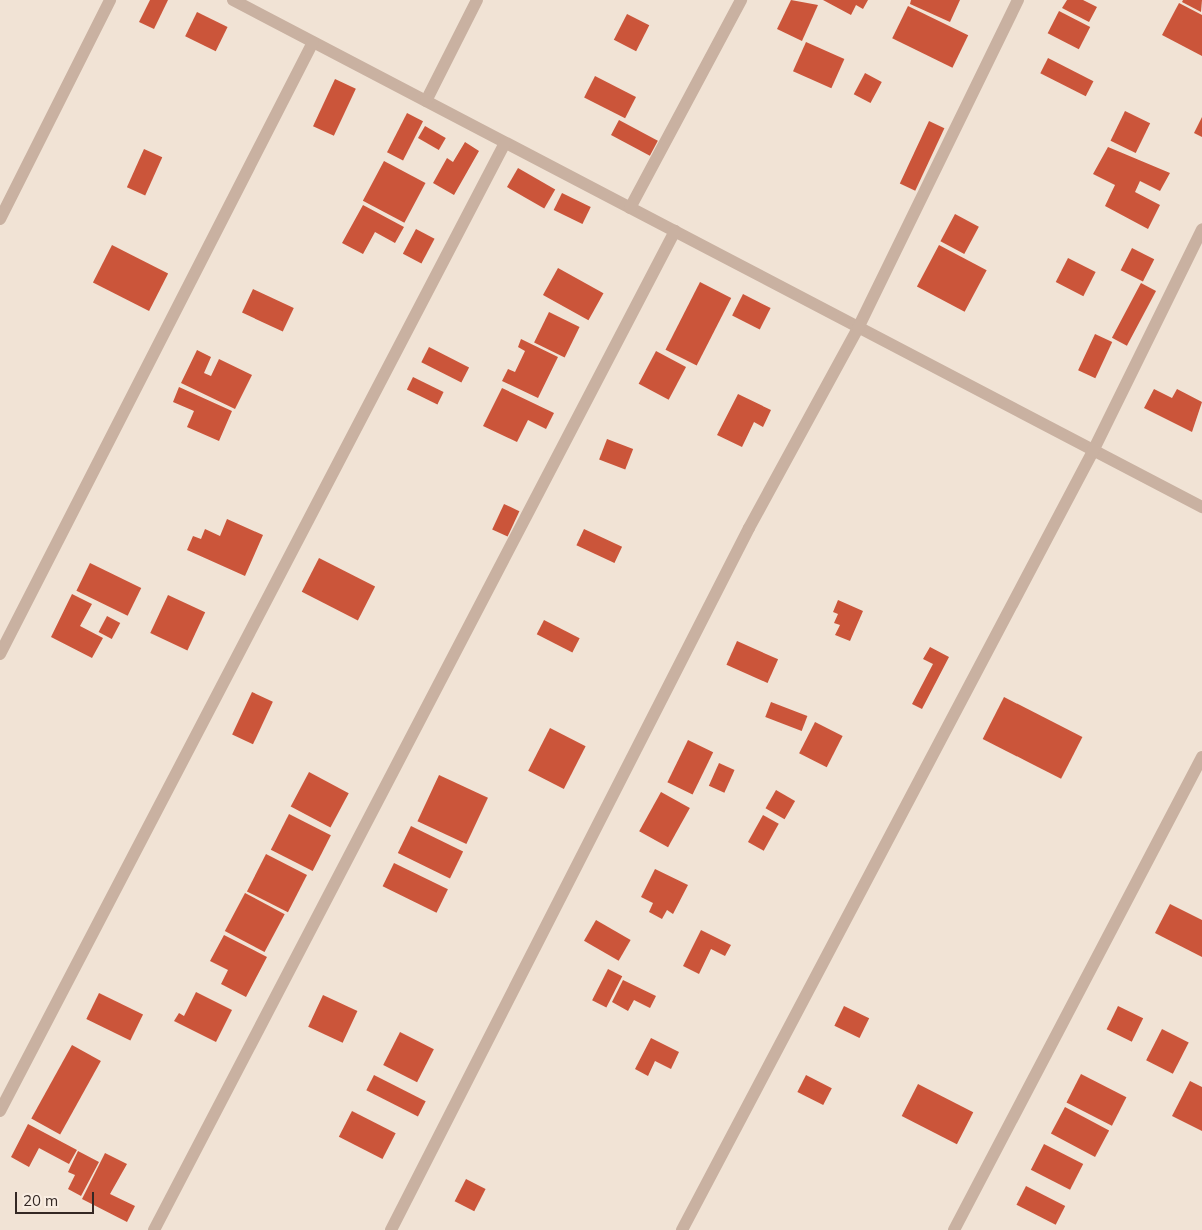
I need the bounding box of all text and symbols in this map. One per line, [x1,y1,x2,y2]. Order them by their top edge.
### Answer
scale bar [18,1182,96,1214]
text: 20 m [23,1191,58,1210]

